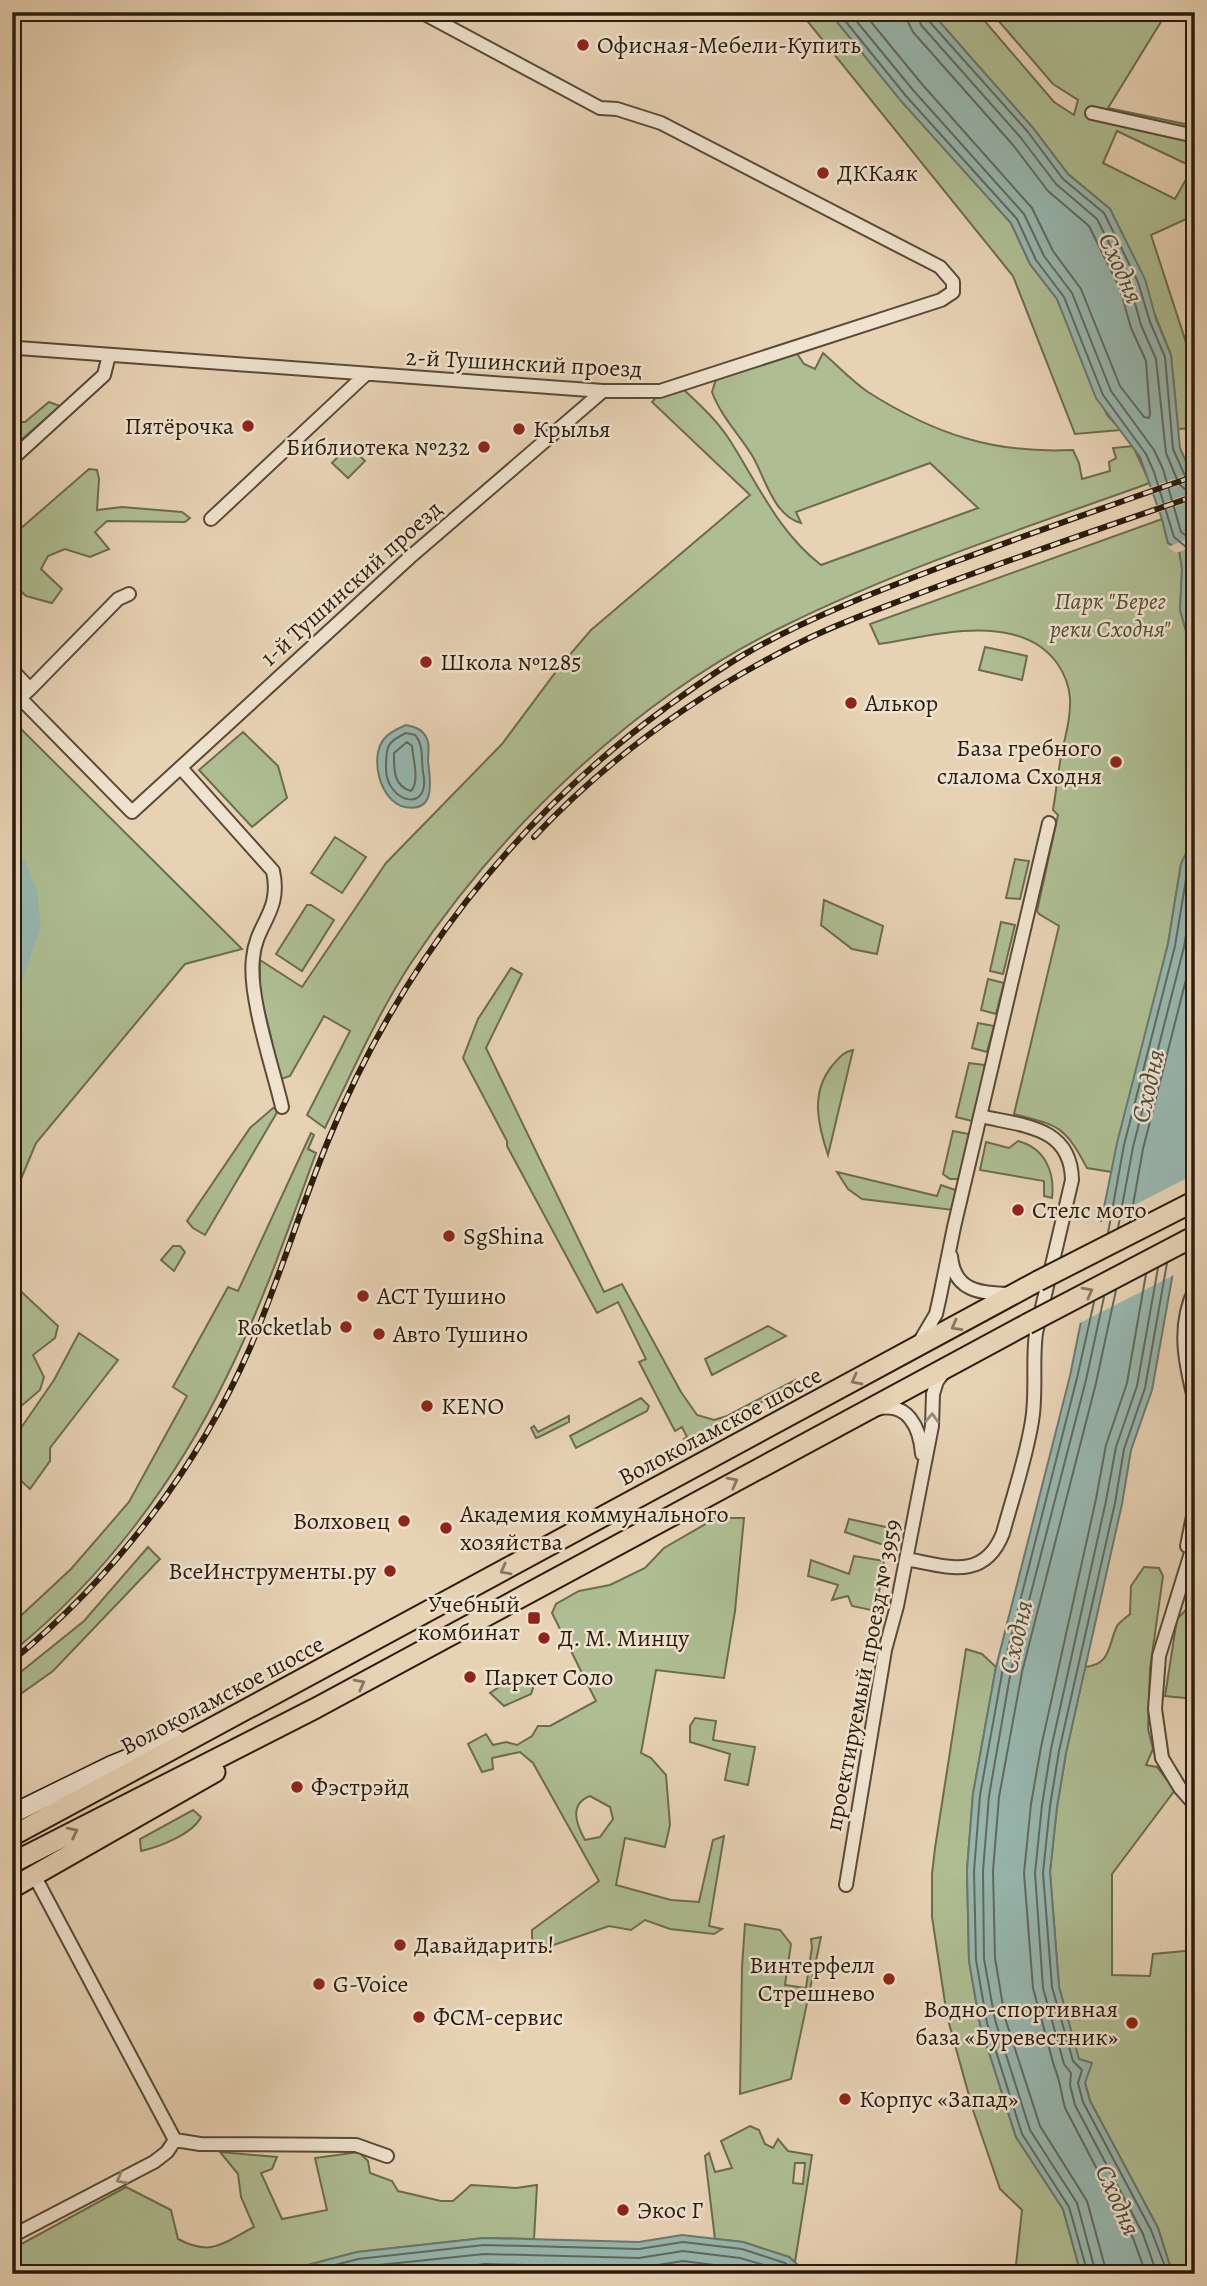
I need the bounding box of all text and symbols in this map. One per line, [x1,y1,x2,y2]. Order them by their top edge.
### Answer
place label: Офисная-Мебели-Купить [597,29,861,61]
marker: Офисная-Мебели-Купить [575,37,591,53]
place label: ДККаяк [837,157,918,189]
marker: ДККаяк [815,165,831,181]
water label: Сходня [1090,227,1152,309]
street label: 2-й Тушинский проезд [405,341,643,385]
place label: Пятёрочка [124,410,234,442]
place label: Крылья [533,413,610,445]
marker: Пятёрочка [240,418,256,434]
marker: Крылья [511,421,527,437]
place label: Библиотека №232 [286,431,470,463]
marker: Библиотека №232 [476,439,492,455]
street label: 1-й Тушинский проезд [253,493,449,673]
park label: Парк "Берег реки Сходня" [1049,585,1171,645]
place label: Школа №1285 [440,646,582,678]
marker: Школа №1285 [418,654,434,670]
place label: Алькор [864,687,938,719]
marker: Алькор [843,695,859,711]
place label: База гребного слалома Сходня [937,732,1102,792]
marker: База гребного слалома Сходня [1108,754,1124,770]
water label: Сходня [1123,1046,1173,1126]
place label: Стелс мото [1032,1194,1147,1226]
marker: Стелс мото [1010,1202,1026,1218]
place label: SgShina [463,1220,545,1252]
marker: SgShina [441,1228,457,1244]
place label: АСТ Тушино [376,1280,506,1312]
one-way arrow [1080,1287,1093,1301]
marker: АСТ Тушино [355,1288,371,1304]
place label: Rocketlab [237,1311,332,1343]
one-way arrow [951,1317,964,1331]
place label: Авто Тушино [392,1318,528,1350]
marker: Rocketlab [338,1319,354,1335]
marker: Авто Тушино [371,1326,387,1342]
street label: Волоколамское шоссе [612,1359,828,1493]
one-way arrow [851,1372,863,1385]
place label: KENO [441,1390,504,1422]
marker: KENO [419,1398,435,1414]
one-way arrow [924,1412,939,1423]
one-way arrow [726,1477,738,1491]
place label: Академия коммунального хозяйства [459,1498,729,1558]
place label: Волховец [293,1505,390,1537]
marker: Волховец [396,1513,412,1529]
street label: проектируемый проезд № 3959 [817,1516,909,1834]
marker: Академия коммунального хозяйства [438,1520,454,1536]
place label: ВсеИнструменты.ру [168,1555,376,1587]
one-way arrow [500,1562,513,1575]
marker: ВсеИнструменты.ру [382,1563,398,1579]
place label: Учебный комбинат [417,1588,520,1648]
water label: Сходня [991,1597,1041,1677]
marker: Учебный комбинат [526,1610,542,1626]
place label: Д. М. Минцу [558,1622,689,1654]
street label: Волоколамское шоссе [114,1628,330,1762]
marker: Д. М. Минцу [536,1630,552,1646]
place label: Паркет Соло [484,1661,613,1693]
marker: Паркет Соло [462,1669,478,1685]
one-way arrow [353,1679,366,1692]
place label: Фэстрэйд [311,1771,409,1803]
marker: Фэстрэйд [289,1779,305,1795]
one-way arrow [66,1826,78,1840]
place label: Давайдарить! [414,1929,554,1961]
marker: Давайдарить! [392,1937,408,1953]
place label: Винтерфелл Стрешнево [749,1949,875,2009]
place label: G-Voice [333,1968,408,2000]
marker: Винтерфелл Стрешнево [881,1971,897,1987]
marker: G-Voice [311,1976,327,1992]
place label: Водно-спортивная база «Буревестник» [915,1993,1118,2053]
place label: ФСМ-сервис [433,2001,563,2033]
marker: ФСМ-сервис [411,2009,427,2025]
marker: Водно-спортивная база «Буревестник» [1124,2015,1140,2031]
place label: Корпус «Запад» [859,2083,1018,2115]
marker: Корпус «Запад» [837,2091,853,2107]
water label: Сходня [1087,2159,1149,2241]
one-way arrow [116,2171,128,2185]
place label: Экос Г [637,2194,703,2226]
marker: Экос Г [615,2202,631,2218]

